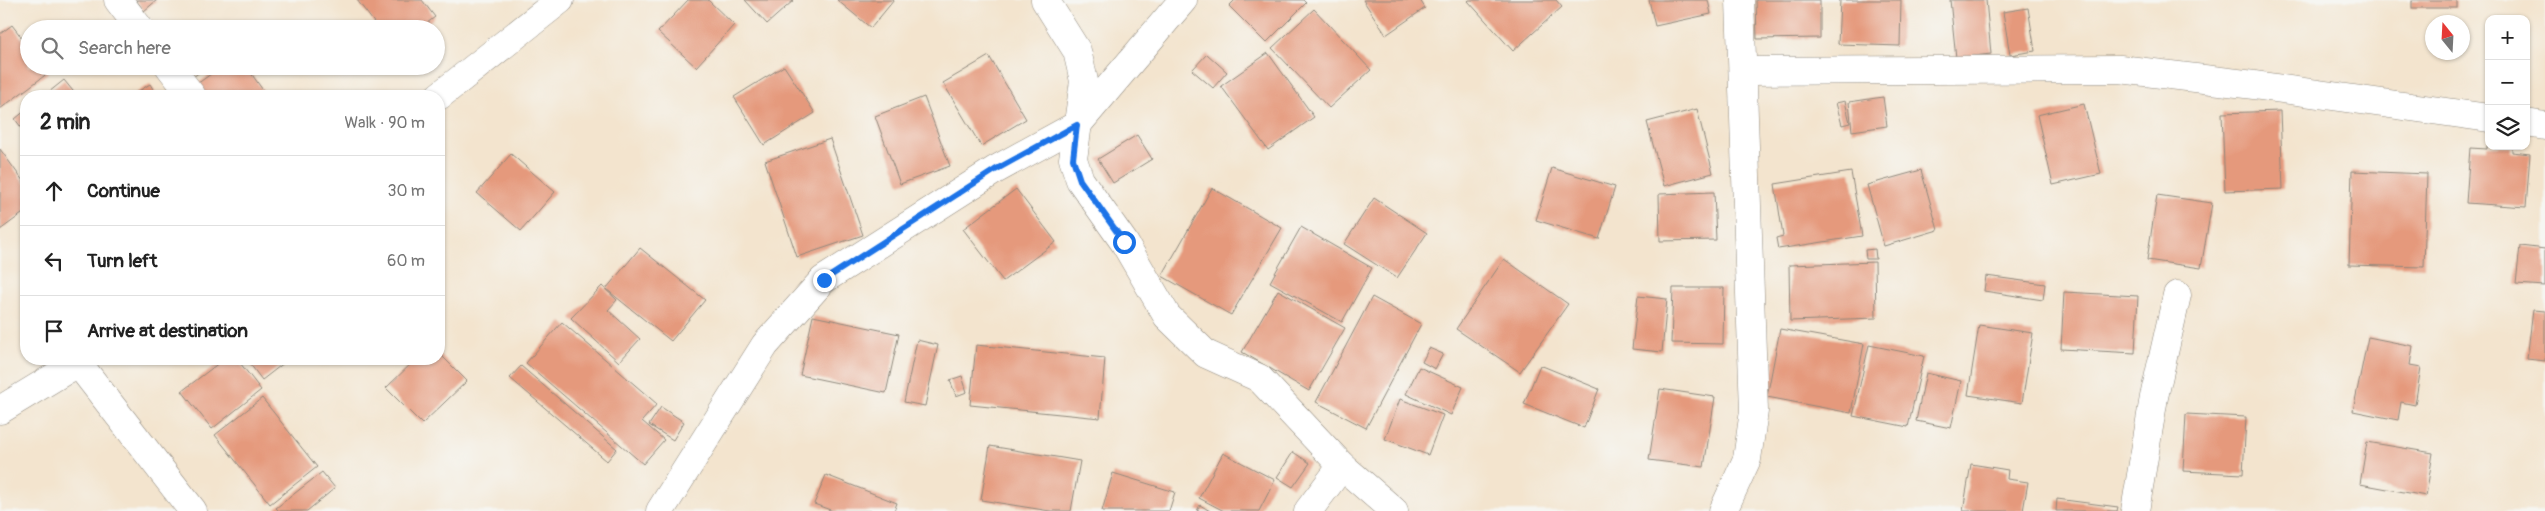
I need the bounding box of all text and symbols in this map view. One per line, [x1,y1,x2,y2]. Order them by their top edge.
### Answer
north arrow [2425,15,2470,60]
map controls [2485,15,2530,150]
button: + [2485,15,2530,60]
search box [20,20,445,75]
icon: search [38,34,66,62]
text: Search here [78,36,171,60]
button: − [2485,60,2530,105]
button: layers [2485,105,2530,150]
text: 2 min [40,109,90,136]
text: Walk · 90 m [344,113,425,133]
icon: ahead [40,177,68,205]
text: Continue [87,179,160,203]
text: 30 m [387,181,425,201]
route start [1113,231,1136,254]
icon: left [40,247,68,275]
text: Turn left [87,249,157,273]
text: 60 m [387,251,425,271]
route end [813,269,836,292]
icon: arrive [40,317,68,345]
text: Arrive at destination [87,319,248,343]

